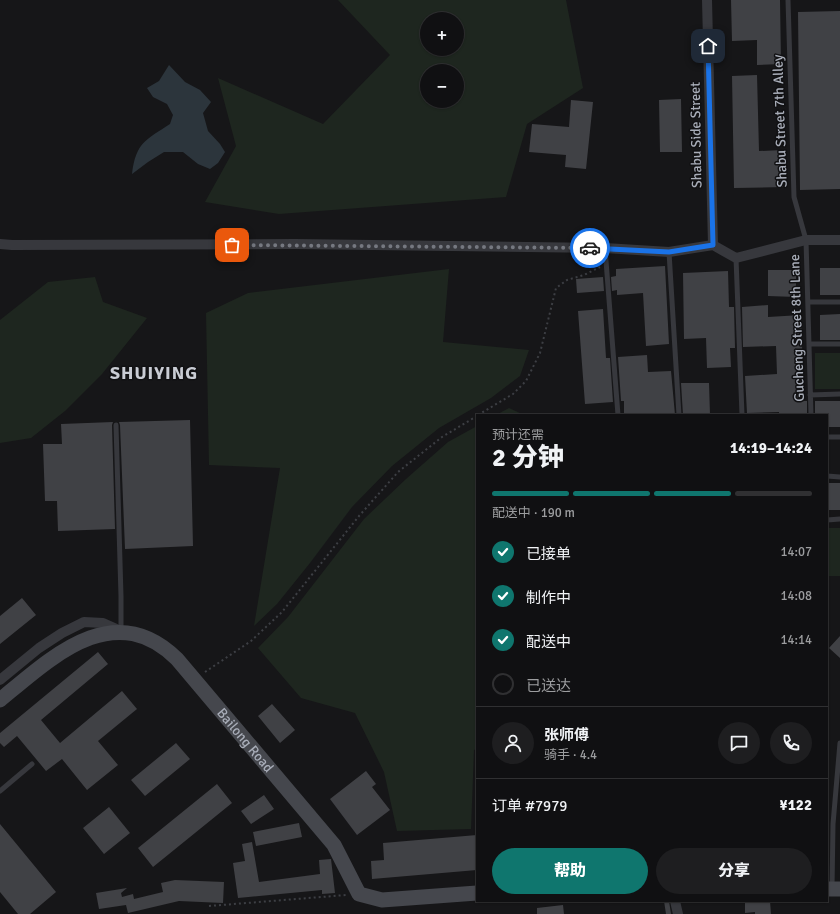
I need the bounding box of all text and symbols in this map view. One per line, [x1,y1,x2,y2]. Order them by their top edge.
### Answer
map controls [420,12,464,108]
button: + [420,12,464,56]
pin [691,29,725,63]
icon: home [697,35,719,57]
street label: Shabu Street 7th Alley [769,54,791,188]
button: − [420,64,464,108]
street label: Shabu Side Street [687,82,705,188]
pin [215,228,249,262]
courier [570,228,610,268]
icon: bag [221,234,243,256]
icon: car [579,237,601,259]
street label: Gucheng Street 8th Lane [786,254,808,402]
district label: SHUIYING [110,362,198,384]
text: 预计还需 [492,427,544,443]
text: 14:19–14:24 [730,439,812,457]
text: 2 分钟 [492,442,564,474]
text: 配送中 · 190 m [492,505,575,521]
icon: check [492,541,514,563]
text: 14:07 [780,544,812,560]
text: 已接单 [526,545,571,563]
icon: check [492,585,514,607]
text: 14:08 [780,588,812,604]
text: 制作中 [526,589,571,607]
icon: check [492,629,514,651]
text: 14:14 [780,632,812,648]
text: 配送中 [526,633,571,651]
text: 已送达 [526,677,571,695]
street label: Bailong Road [213,704,277,776]
button: person [492,722,534,764]
button: chat [718,722,760,764]
button: phone [770,722,812,764]
text: 张师傅 [544,726,589,744]
text: 骑手 · 4.4 [544,747,597,763]
text: ¥122 [780,796,812,814]
text: 订单 #7979 [492,797,567,815]
button: 帮助 [492,848,648,894]
button: 分享 [656,848,812,894]

